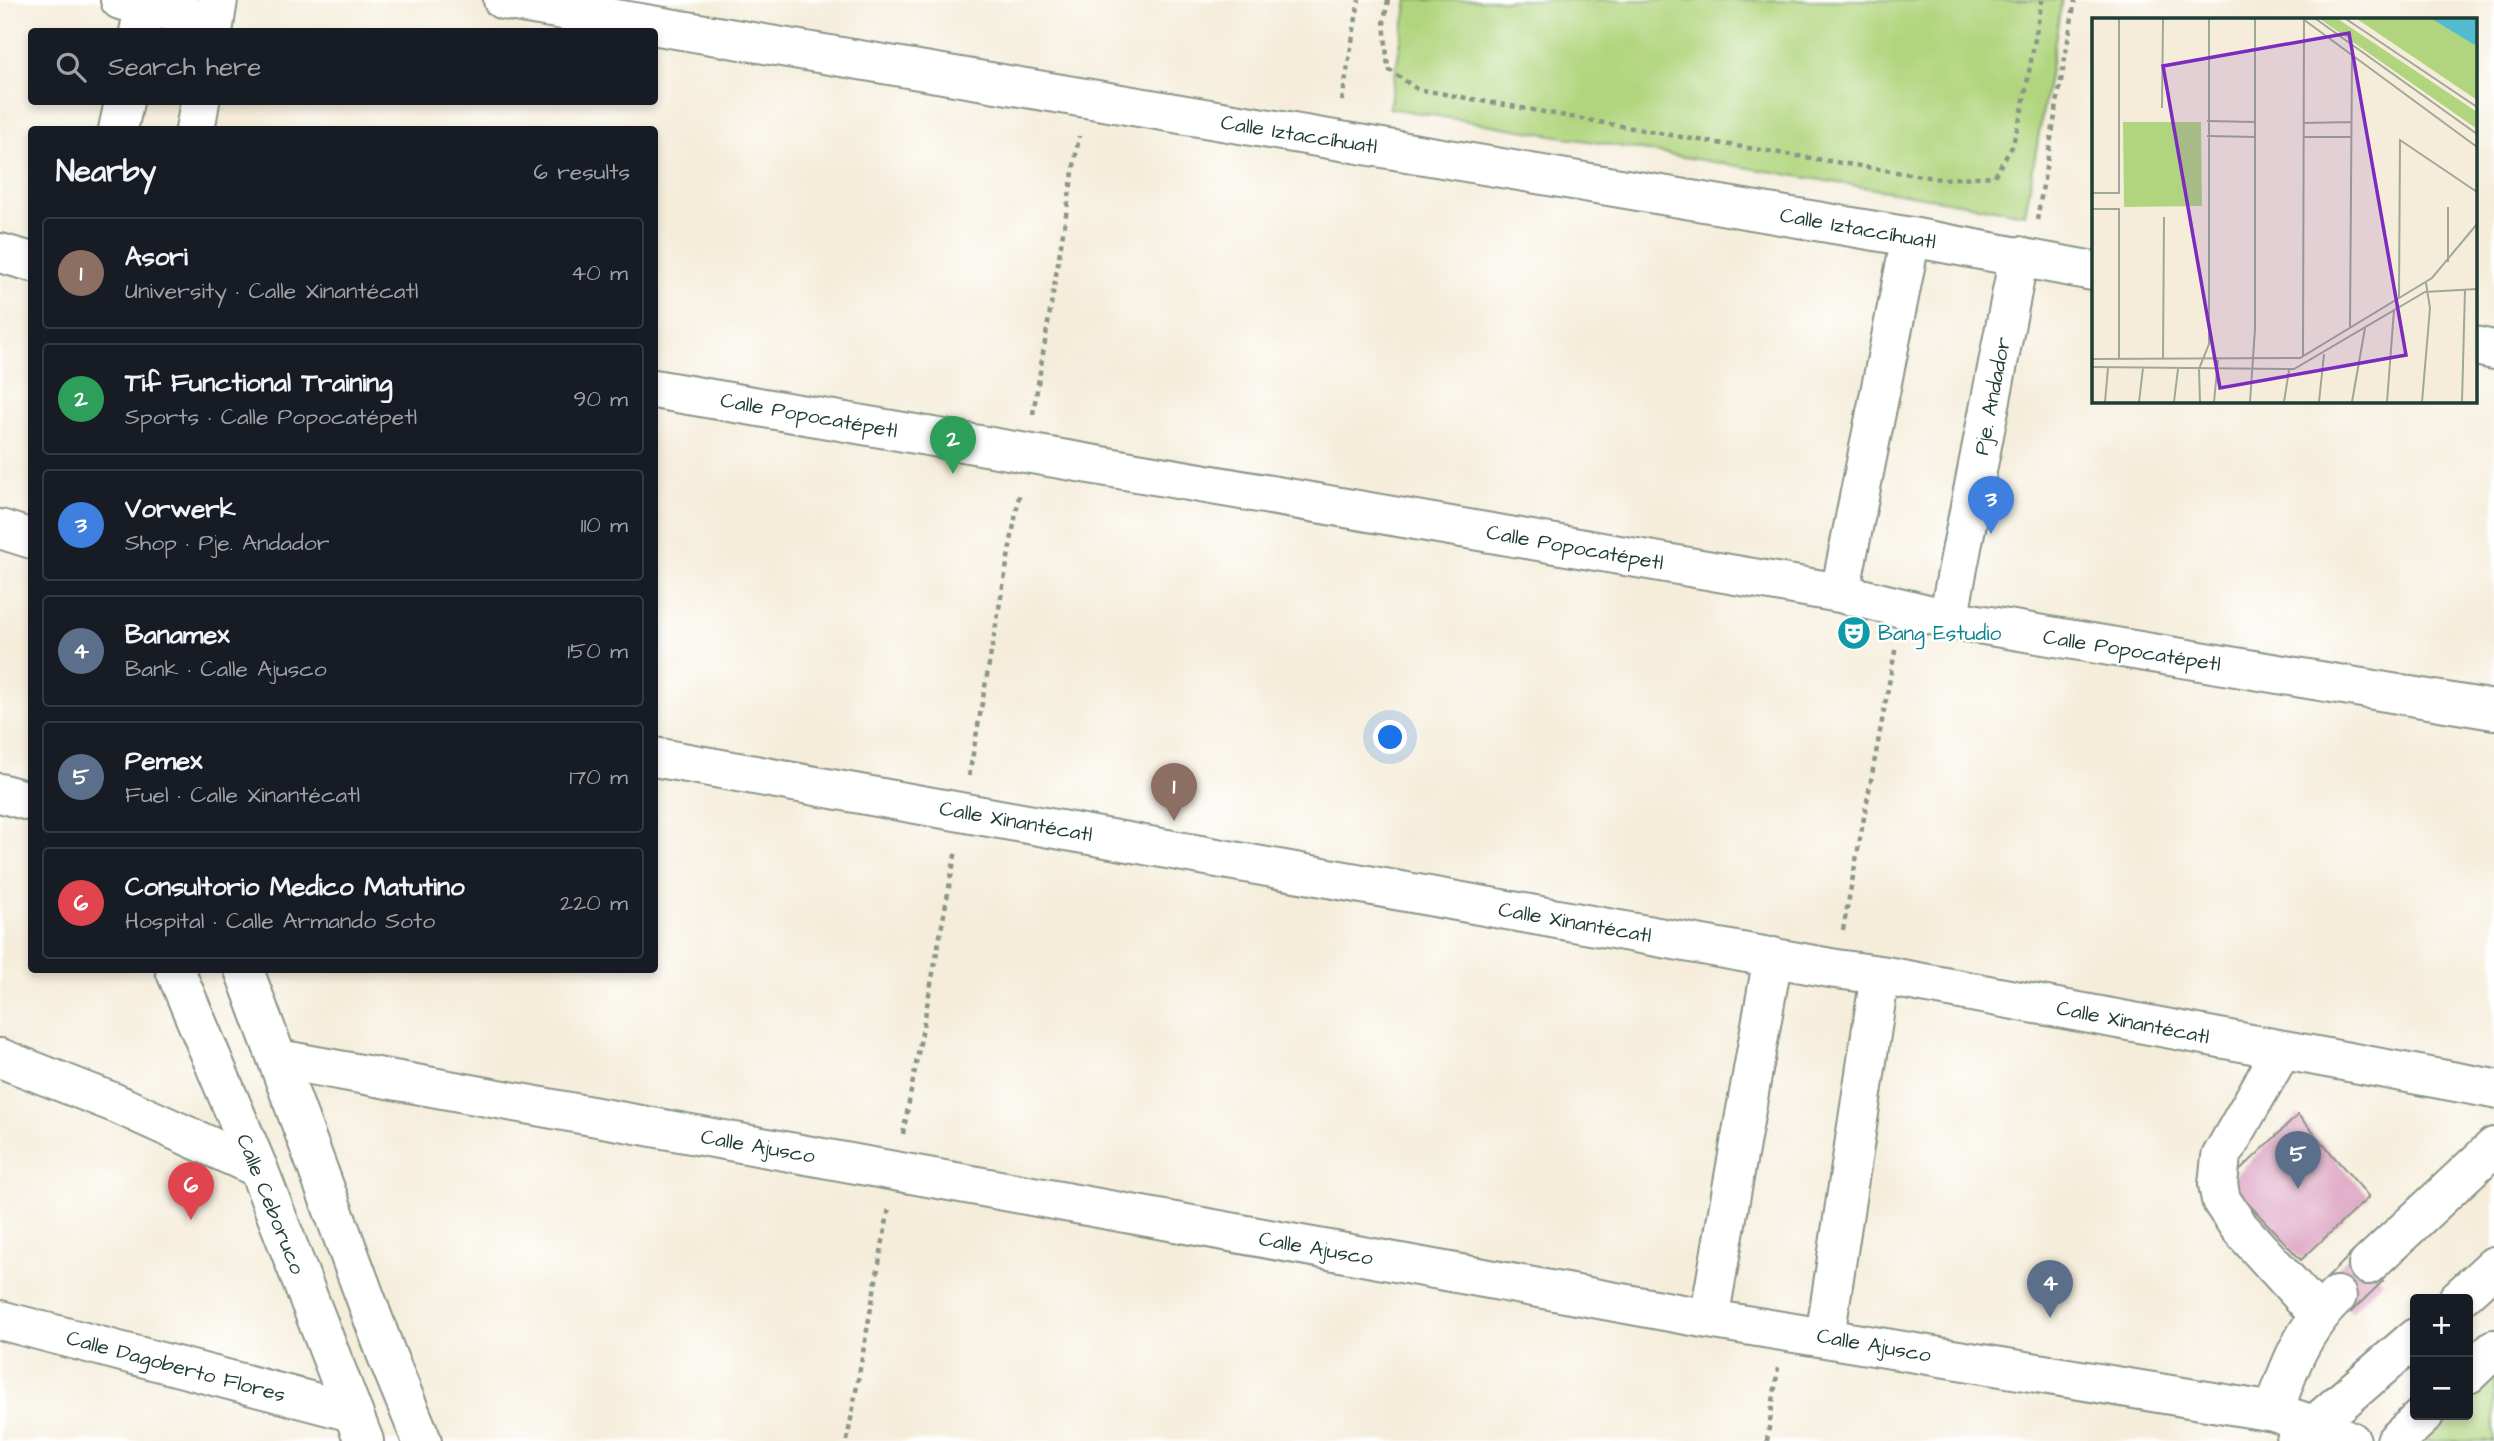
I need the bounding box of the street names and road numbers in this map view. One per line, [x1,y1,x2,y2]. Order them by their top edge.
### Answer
street label: Calle Iztaccíhuatl [1219,108,1379,161]
street label: Calle Iztaccíhuatl [1778,200,1938,256]
street label: Pje. Andador [1967,334,2018,457]
street label: Calle Popocatépetl [718,386,900,446]
street label: Calle Popocatépetl [1484,518,1666,578]
street label: Calle Popocatépetl [2041,622,2223,680]
street label: Calle Xinantécatl [937,794,1095,849]
street label: Calle Xinantécatl [1496,895,1654,950]
street label: Calle Xinantécatl [2054,993,2212,1052]
street label: Calle Ajusco [699,1122,817,1171]
street label: Calle Ceboruco [229,1130,312,1279]
street label: Calle Ajusco [1257,1224,1375,1273]
street label: Calle Ajusco [1815,1321,1933,1370]
street label: Calle Dagoberto Flores [63,1323,289,1412]

